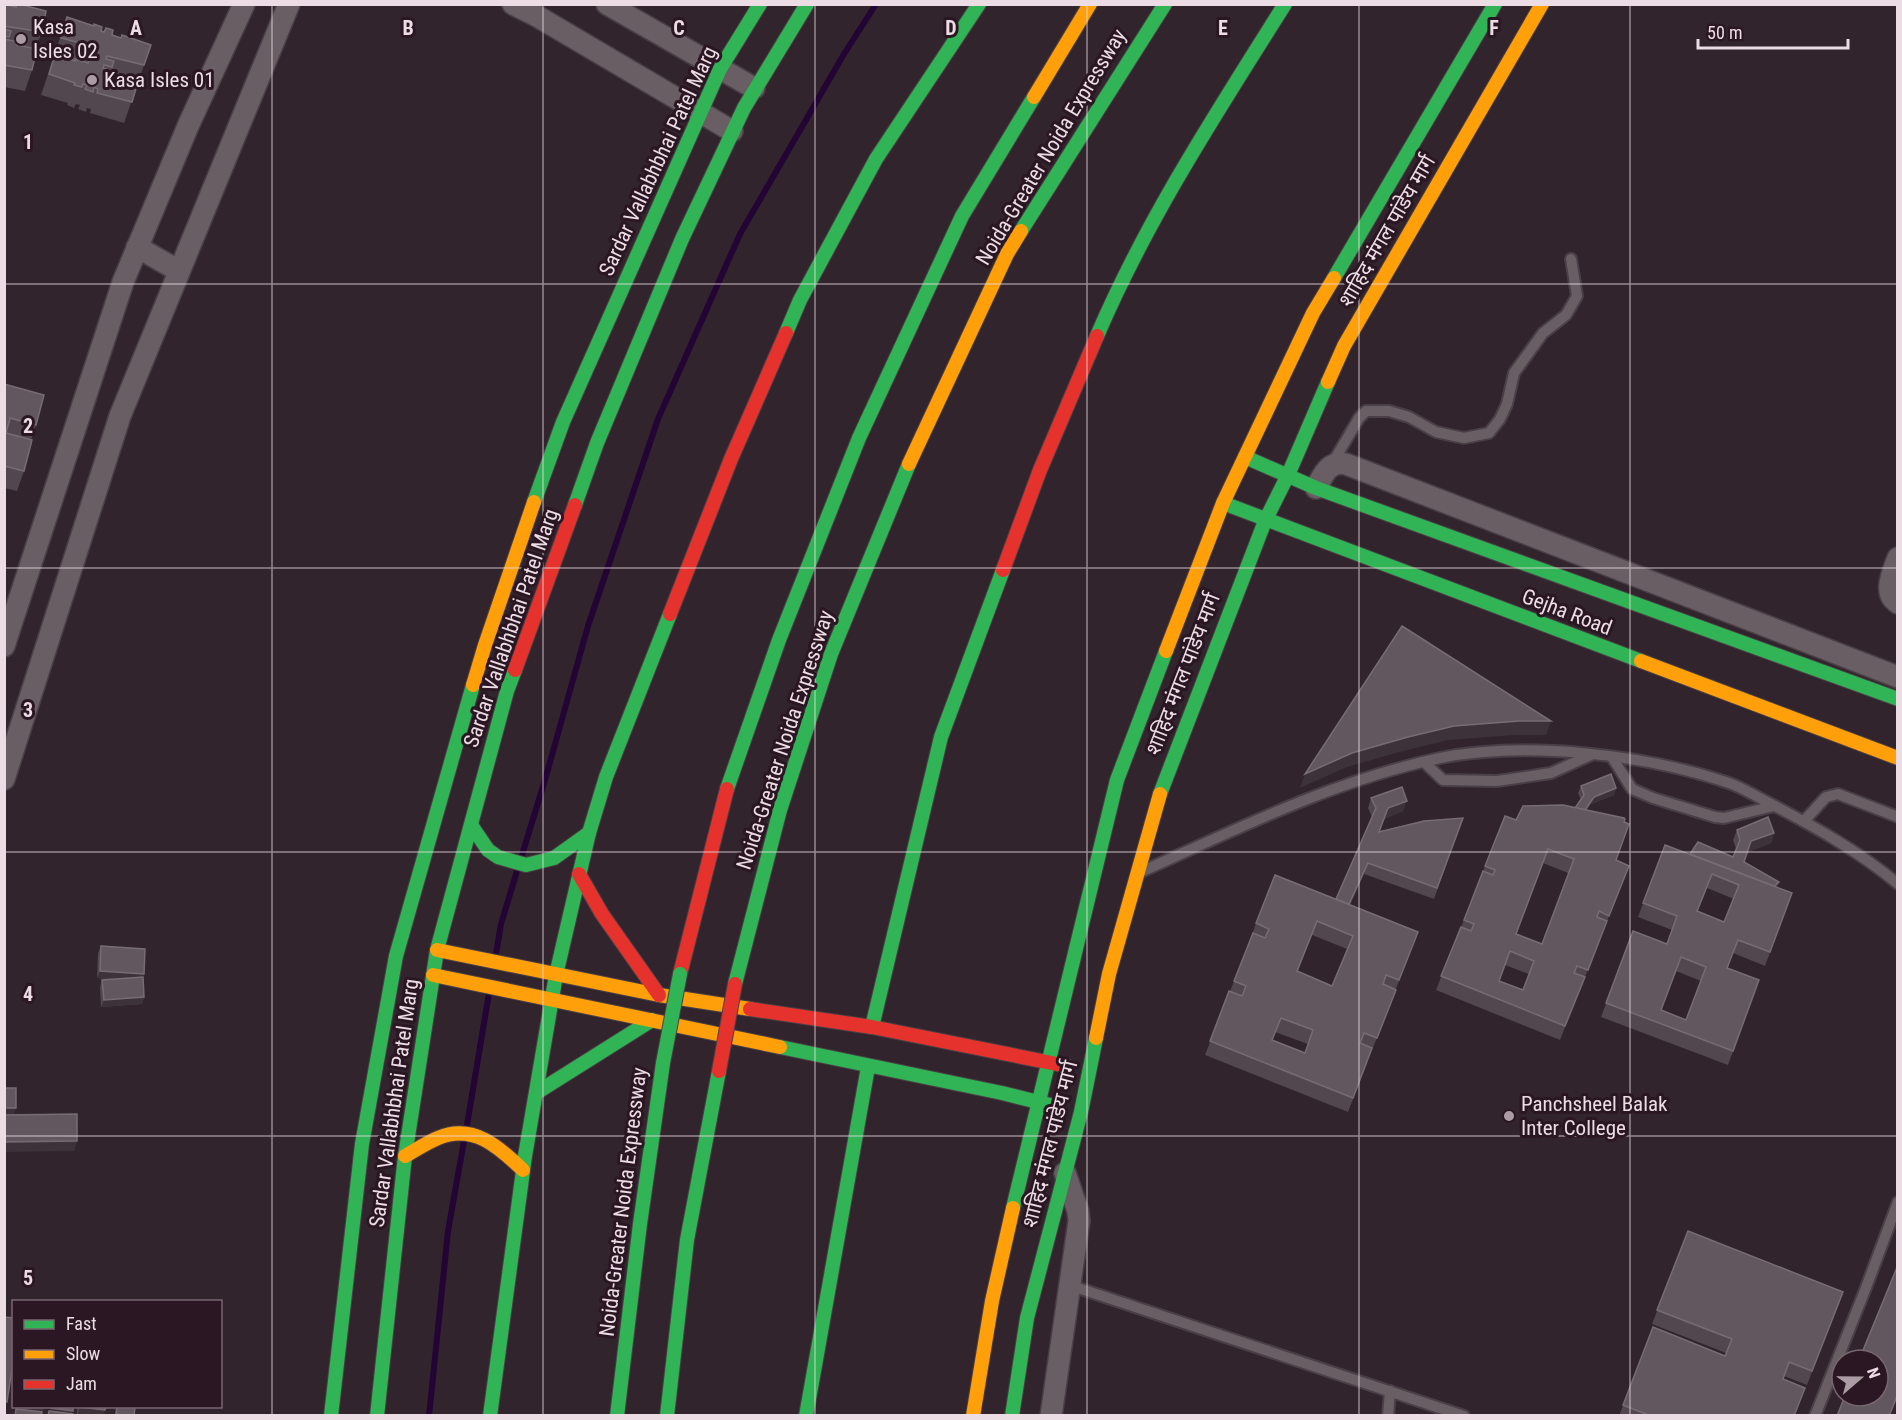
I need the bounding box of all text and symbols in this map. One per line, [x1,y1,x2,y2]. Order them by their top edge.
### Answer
scale bar [1698,12,1848,50]
place label: Kasa Isles 02 [33,15,98,63]
text: A [130,16,142,40]
text: B [402,16,414,40]
text: C [673,16,685,40]
text: D [945,16,957,40]
text: E [1218,16,1228,40]
text: F [1489,16,1499,40]
text: 50 m [1707,22,1742,43]
street label: Noida-Greater Noida Expressway [971,24,1131,269]
marker: Kasa Isles 02 [14,32,28,46]
street label: Sardar Vallabhbhai Patel Marg [594,42,722,280]
place label: Kasa Isles 01 [104,68,215,92]
marker: Kasa Isles 01 [85,73,99,87]
text: 1 [23,130,33,154]
street label: शाहिद मंगल पांडेय मार्ग [1334,150,1441,311]
text: 2 [23,414,33,438]
street label: Sardar Vallabhbhai Patel Marg [459,506,563,750]
street label: Gejha Road [1519,584,1615,640]
street label: शाहिद मंगल पांडेय मार्ग [1141,589,1225,758]
street label: Noida-Greater Noida Expressway [732,607,838,873]
text: 3 [23,698,33,722]
street label: Sardar Vallabhbhai Patel Marg [365,977,423,1229]
text: 4 [23,982,33,1006]
street label: शाहिद मंगल पांडेय मार्ग [1018,1057,1083,1230]
street label: Noida-Greater Noida Expressway [595,1066,651,1338]
place label: Panchsheel Balak Inter College [1521,1092,1668,1140]
marker: Panchsheel Balak Inter College [1502,1109,1516,1123]
text: 5 [23,1266,33,1290]
legend [12,1300,222,1408]
text: Fast [66,1313,97,1334]
text: Slow [66,1343,101,1364]
north arrow [1830,1348,1890,1408]
text: N [1863,1365,1884,1381]
text: Jam [66,1373,97,1394]

